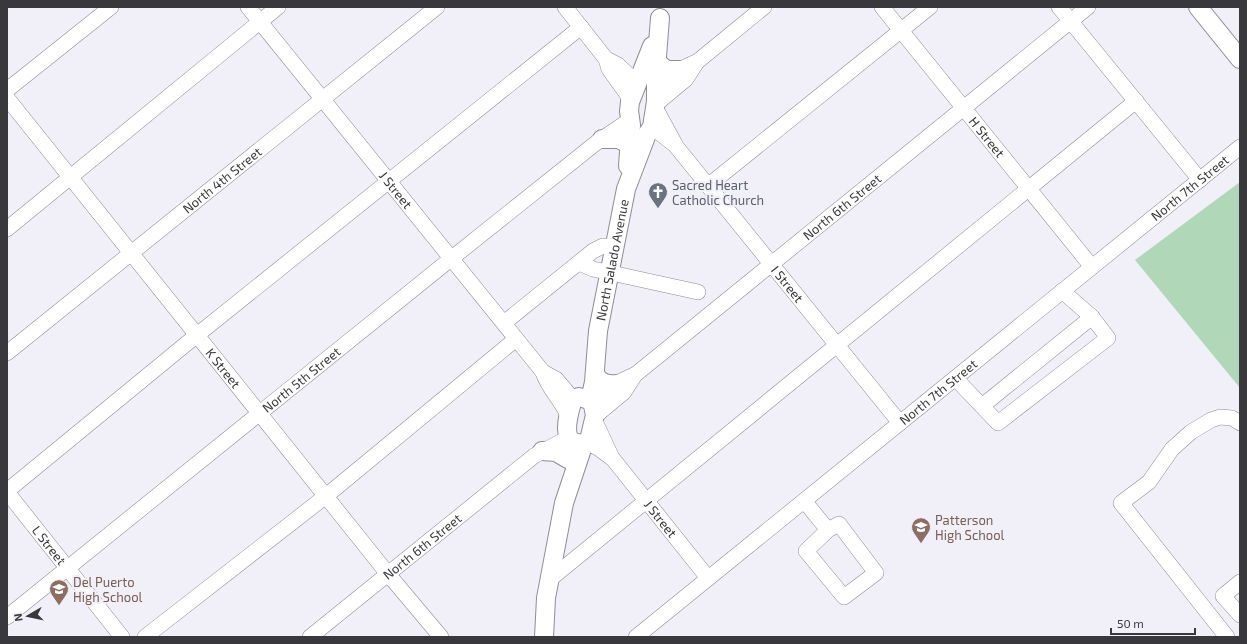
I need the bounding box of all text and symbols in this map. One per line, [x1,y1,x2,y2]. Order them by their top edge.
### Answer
street label: H Street [966,113,1008,161]
street label: North 4th Street [179,143,265,217]
street label: North 7th Street [1148,152,1232,224]
street label: J Street [376,168,416,212]
street label: North 6th Street [800,170,884,243]
place label: Sacred Heart Catholic Church [672,177,764,208]
church icon: Sacred Heart Catholic Church [647,181,669,209]
street label: North Salado Avenue [592,198,632,322]
street label: I Street [768,262,807,306]
street label: North 5th Street [259,343,344,416]
street label: K Street [202,345,244,391]
street label: North 7th Street [896,356,980,428]
street label: J Street [641,497,680,541]
street label: North 6th Street [380,510,464,583]
place label: Patterson High School [935,512,1005,543]
school or university icon: Patterson High School [910,516,932,544]
street label: L Street [29,523,70,568]
place label: Del Puerto High School [73,574,143,605]
school or university icon: Del Puerto High School [48,578,70,606]
north arrow [8,596,48,636]
scale bar [1111,610,1195,636]
text: N [11,613,25,623]
text: 50 m [1117,616,1144,630]

